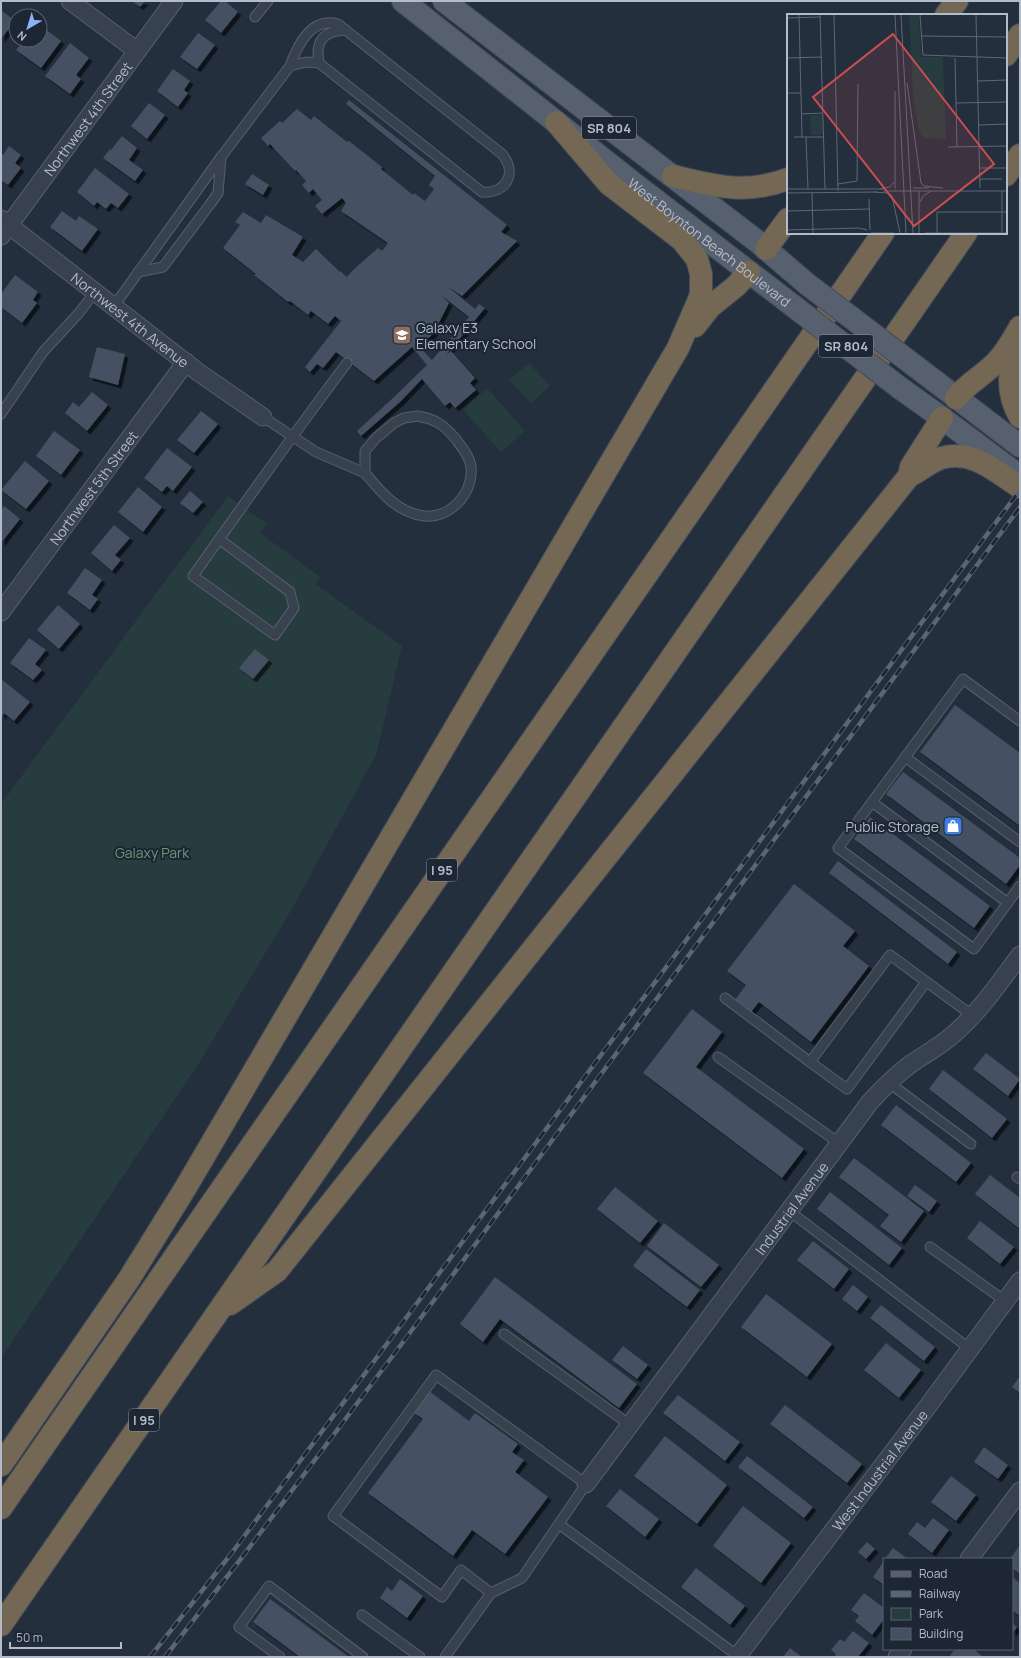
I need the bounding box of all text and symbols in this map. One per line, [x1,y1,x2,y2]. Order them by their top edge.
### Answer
north arrow [8,8,48,48]
inset map [787,14,1007,234]
text: N [14,28,29,45]
street label: Northwest 4th Street [39,57,136,179]
road number: SR 804 [582,117,636,139]
street label: West Boynton Beach Boulevard [624,173,795,310]
street label: Northwest 4th Avenue [68,268,193,371]
place label: Galaxy E3 Elementary School [416,318,536,353]
school or university icon: Galaxy E3 Elementary School [391,324,413,346]
road number: SR 804 [819,335,873,357]
street label: Northwest 5th Street [45,426,142,548]
shop icon: Public Storage [942,815,964,837]
place label: Public Storage [846,817,939,836]
park label: Galaxy Park [115,843,190,862]
road number: I 95 [427,859,457,881]
street label: Industrial Avenue [750,1158,832,1258]
street label: West Industrial Avenue [827,1406,932,1534]
road number: I 95 [129,1409,159,1431]
legend [883,1558,1013,1650]
text: Road [919,1565,947,1582]
text: Railway [919,1585,961,1602]
text: Park [919,1605,944,1622]
scale bar [10,1624,121,1650]
text: Building [919,1625,963,1642]
text: 50 m [16,1629,43,1646]

